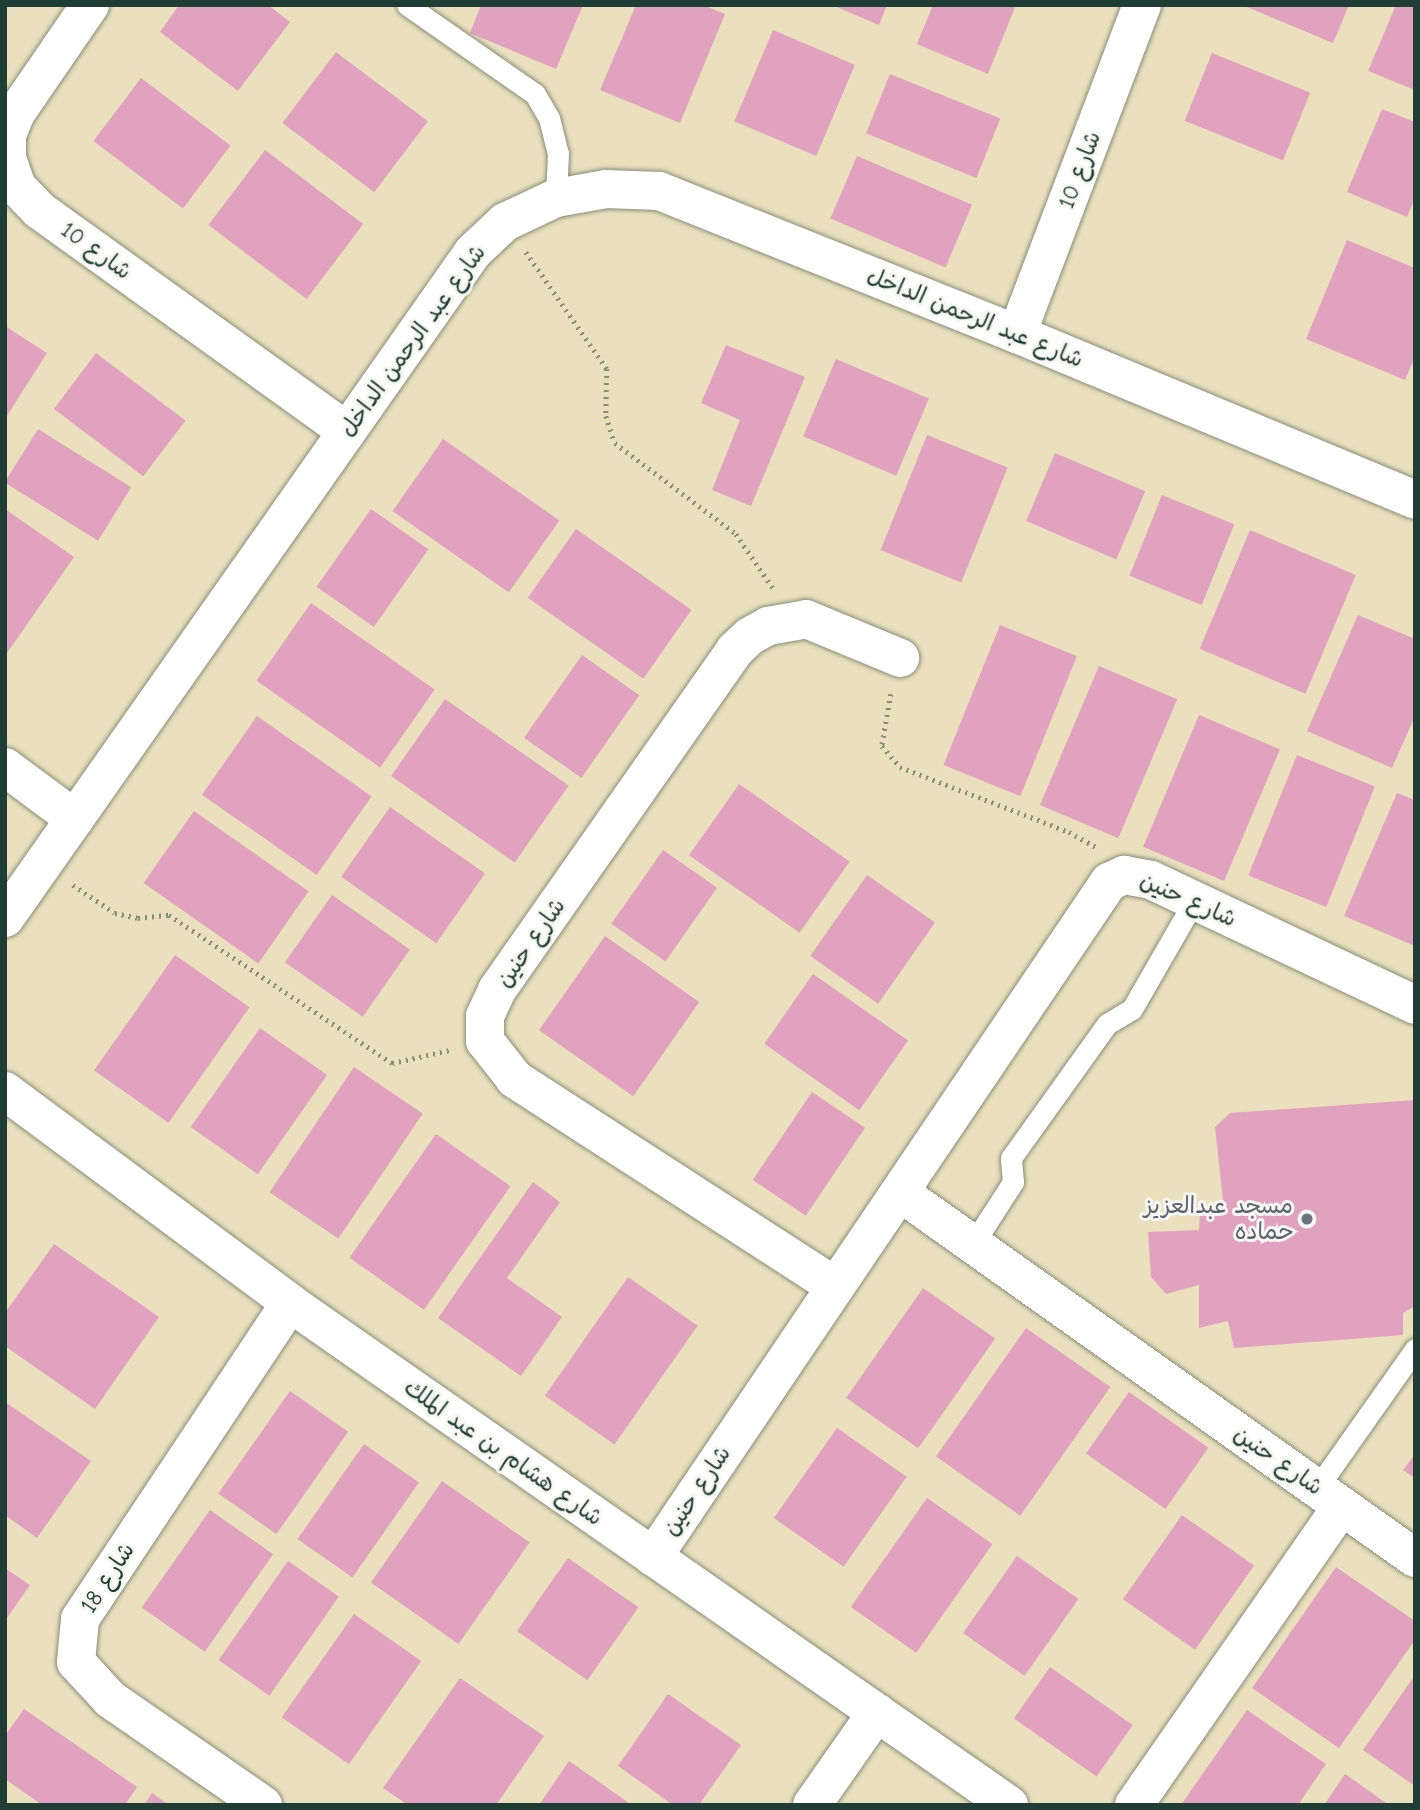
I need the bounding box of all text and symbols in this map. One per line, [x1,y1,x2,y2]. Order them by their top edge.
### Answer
street label: شارع 10 [1053,127,1107,213]
street label: شارع 10 [55,216,137,286]
street label: شارع عبد الرحمن الداخل [334,240,492,442]
street label: شارع عبد الرحمن الداخل [863,262,1087,374]
street label: شارع حنين [1136,867,1240,933]
street label: شارع حنين [490,893,572,993]
place label: مسجد عبدالعزيز حماده [1144,1192,1293,1246]
marker: مسجد عبدالعزيز حماده [1299,1211,1315,1227]
street label: شارع هشام بن عبد الملك [398,1374,608,1532]
street label: شارع حنين [1228,1420,1328,1502]
street label: شارع حنين [657,1441,737,1541]
street label: شارع 18 [75,1538,141,1618]

